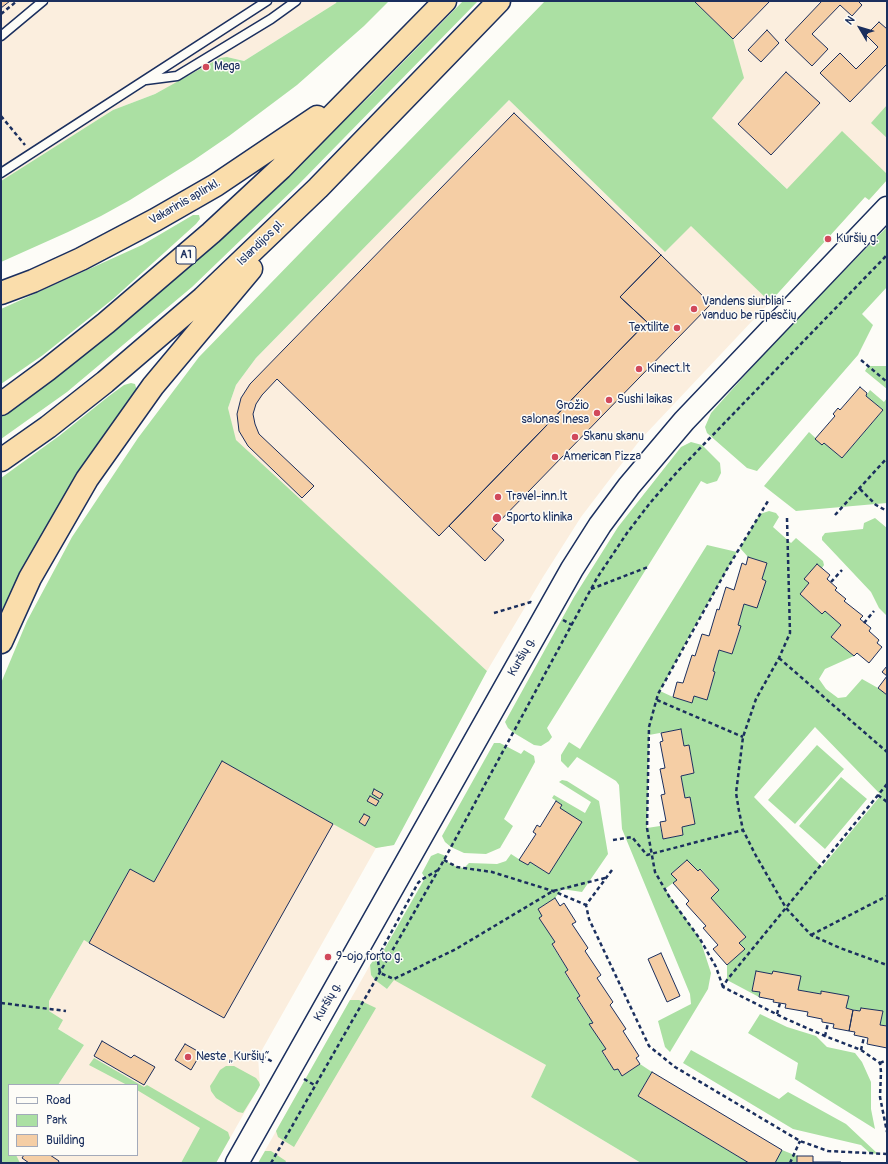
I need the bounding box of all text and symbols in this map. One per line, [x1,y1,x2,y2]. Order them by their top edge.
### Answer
north arrow [840,8,880,48]
text: N [843,13,858,27]
place label: Mega [214,60,240,74]
marker: Mega [201,62,211,72]
street label: Vakarinis aplinkl. [147,176,223,228]
street label: Islandijos pl. [234,217,288,269]
place label: Kuršių g. [836,232,879,246]
marker: Kuršių g. [823,234,833,244]
road number: A1 [176,246,196,264]
place label: Vandens siurbliai - vanduo be rūpesčių [702,295,797,323]
marker: Vandens siurbliai - vanduo be rūpesčių [689,304,699,314]
place label: Textilite [628,321,669,335]
marker: Textilite [672,323,682,333]
place label: Kinect.lt [647,362,690,376]
marker: Kinect.lt [634,364,644,374]
place label: Sushi laikas [617,393,672,407]
marker: Sushi laikas [604,395,614,405]
place label: Grožio salonas Inesa [522,399,589,427]
marker: Grožio salonas Inesa [592,408,602,418]
place label: Skanu skanu [583,430,644,444]
marker: Skanu skanu [570,432,580,442]
place label: American Pizza [563,450,641,464]
marker: American Pizza [550,452,560,462]
place label: Travel-inn.lt [506,490,567,504]
marker: Travel-inn.lt [493,492,503,502]
place label: Sporto klinika [506,511,573,525]
marker: Sporto klinika [491,512,503,524]
street label: Kuršių g. [505,635,539,679]
place label: 9-ojo forto g. [336,950,403,964]
marker: 9-ojo forto g. [323,952,333,962]
street label: Kuršių g. [311,980,345,1024]
place label: Neste „Kuršių“ [196,1050,270,1064]
marker: Neste „Kuršių“ [183,1052,193,1062]
legend [8,1084,138,1156]
text: Road [46,1093,71,1108]
text: Park [46,1113,67,1128]
text: Building [46,1133,85,1148]

